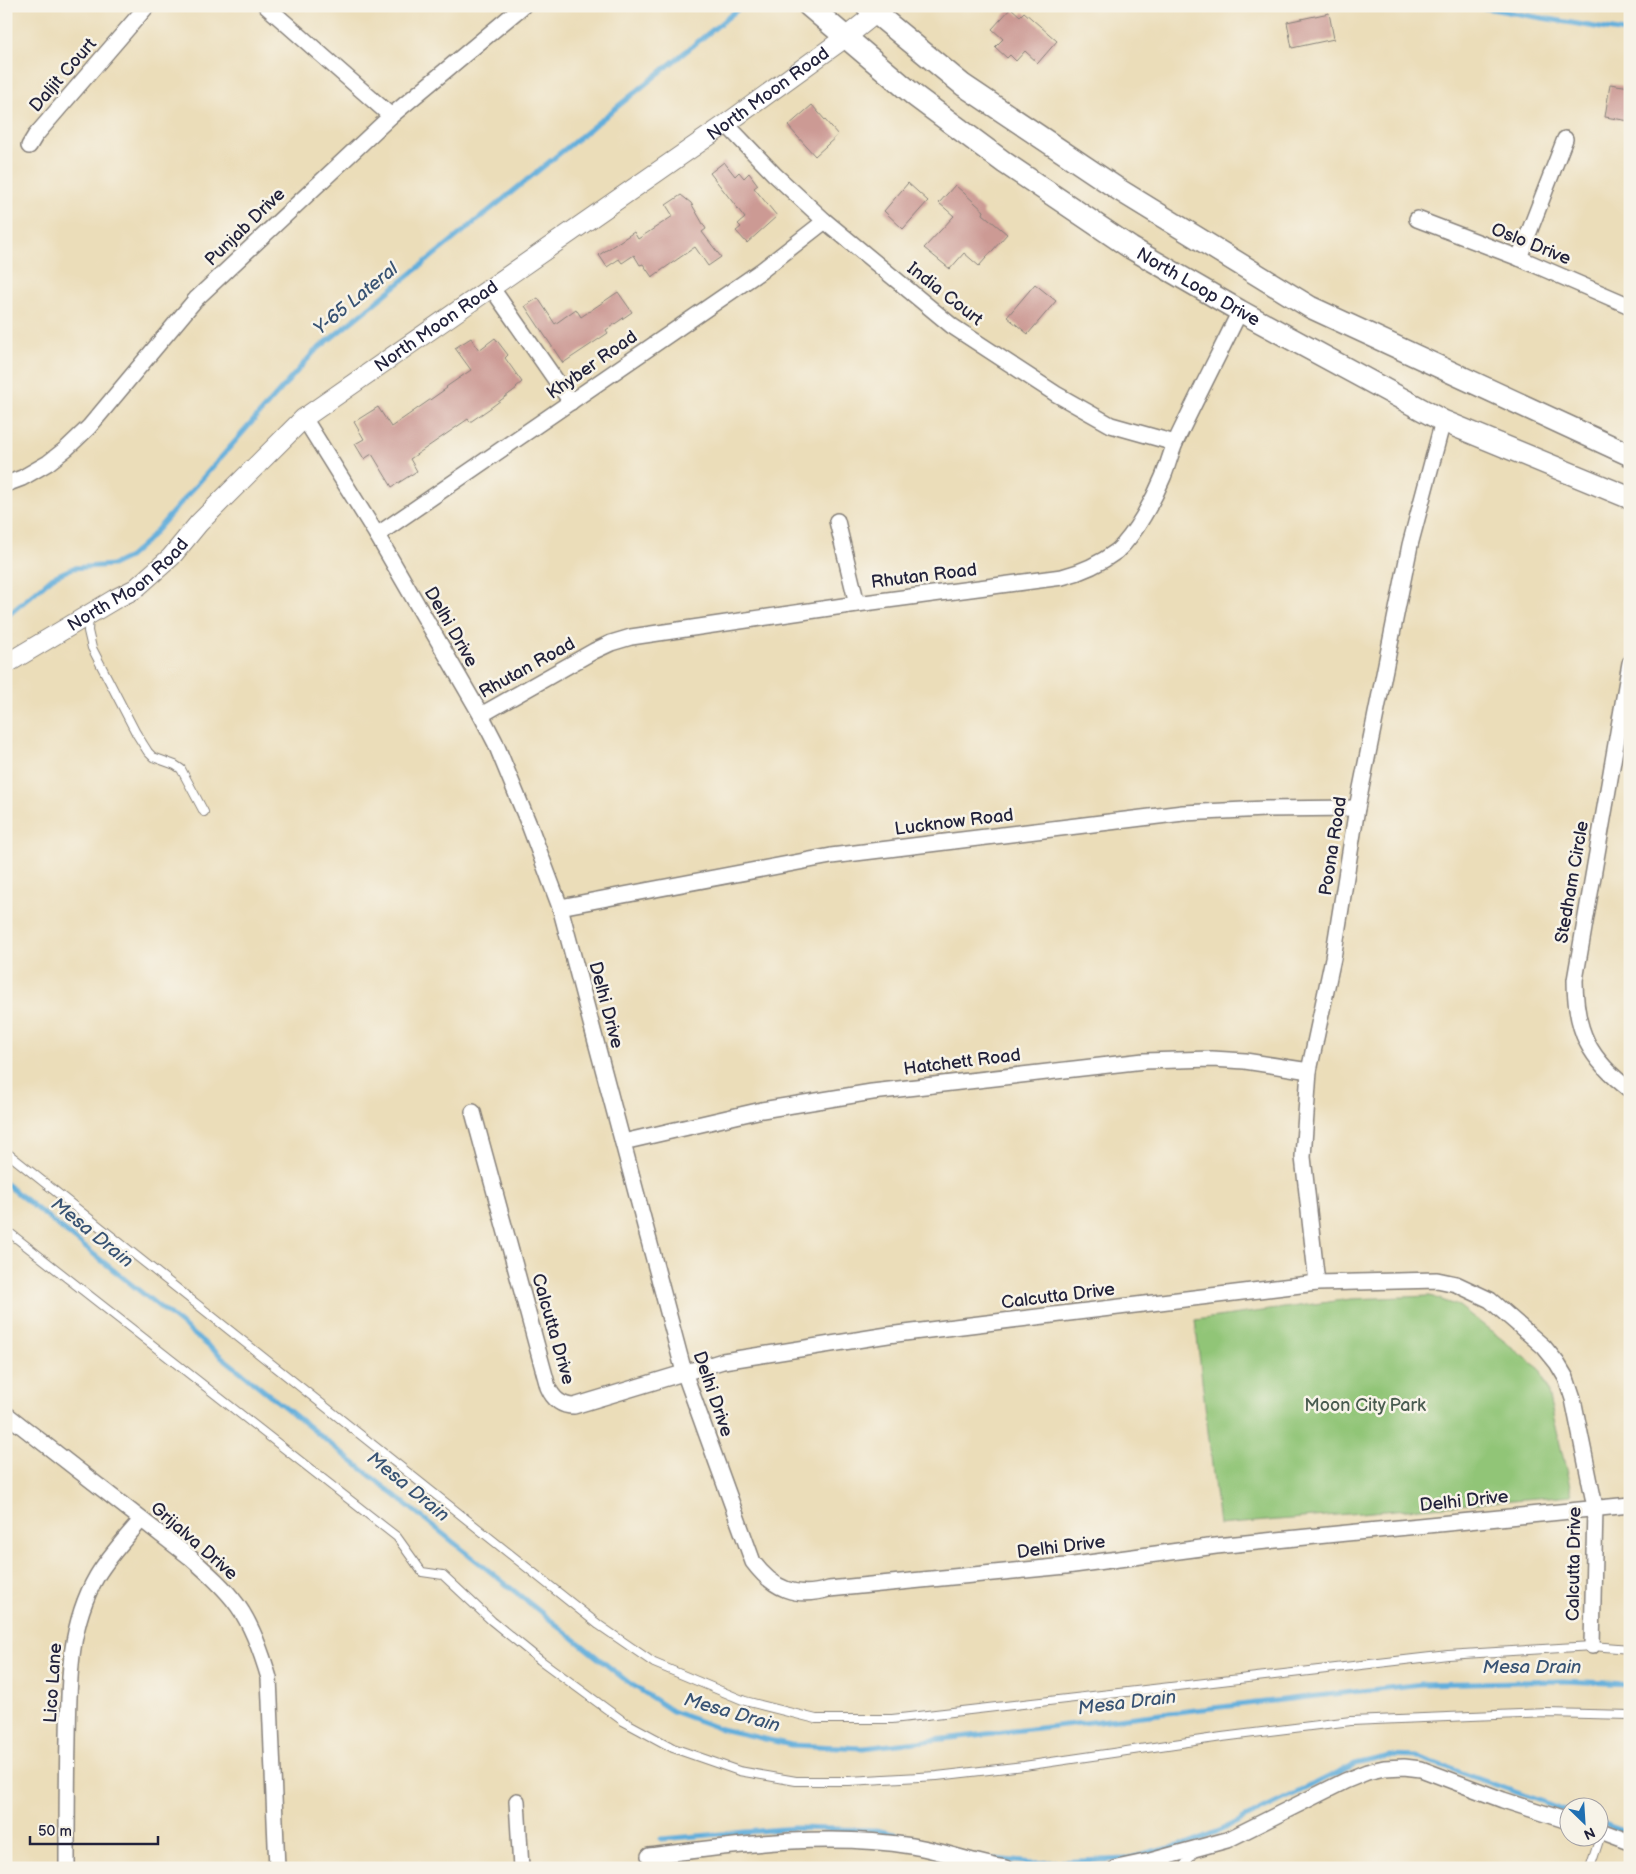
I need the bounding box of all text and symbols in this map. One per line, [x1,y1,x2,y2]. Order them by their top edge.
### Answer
street label: Daljit Court [25,33,101,116]
street label: North Moon Road [703,42,833,145]
street label: Punjab Drive [201,183,290,270]
street label: Oslo Drive [1488,219,1574,270]
street label: North Loop Drive [1133,243,1264,331]
water label: Y-65 Lateral [309,257,403,340]
street label: India Court [903,258,987,330]
street label: North Moon Road [370,276,502,376]
street label: Khyber Road [543,326,641,404]
street label: North Moon Road [64,534,193,635]
street label: Rhutan Road [870,559,978,593]
street label: Delhi Drive [420,583,482,671]
street label: Rhutan Road [475,633,579,703]
street label: Poona Road [1315,795,1351,897]
street label: Lucknow Road [893,804,1015,840]
street label: Stedham Circle [1551,819,1593,945]
street label: Delhi Drive [584,959,628,1051]
street label: Hatchett Road [902,1044,1022,1080]
water label: Mesa Drain [46,1193,138,1273]
street label: Calcutta Drive [527,1271,579,1387]
street label: Calcutta Drive [1000,1279,1116,1313]
street label: Delhi Drive [689,1349,738,1440]
park label: Moon City Park [1304,1395,1426,1416]
water label: Mesa Drain [362,1447,454,1527]
street label: Delhi Drive [1419,1486,1510,1516]
street label: Grijalva Drive [146,1497,242,1585]
street label: Calcutta Drive [1563,1506,1586,1621]
street label: Delhi Drive [1016,1531,1107,1563]
street label: Lico Lane [40,1642,66,1724]
water label: Mesa Drain [1483,1656,1581,1679]
water label: Mesa Drain [1077,1686,1177,1720]
water label: Mesa Drain [681,1688,783,1738]
north arrow [1558,1796,1608,1846]
scale bar [30,1814,158,1846]
text: 50 m [38,1822,72,1841]
text: N [1581,1823,1598,1843]

